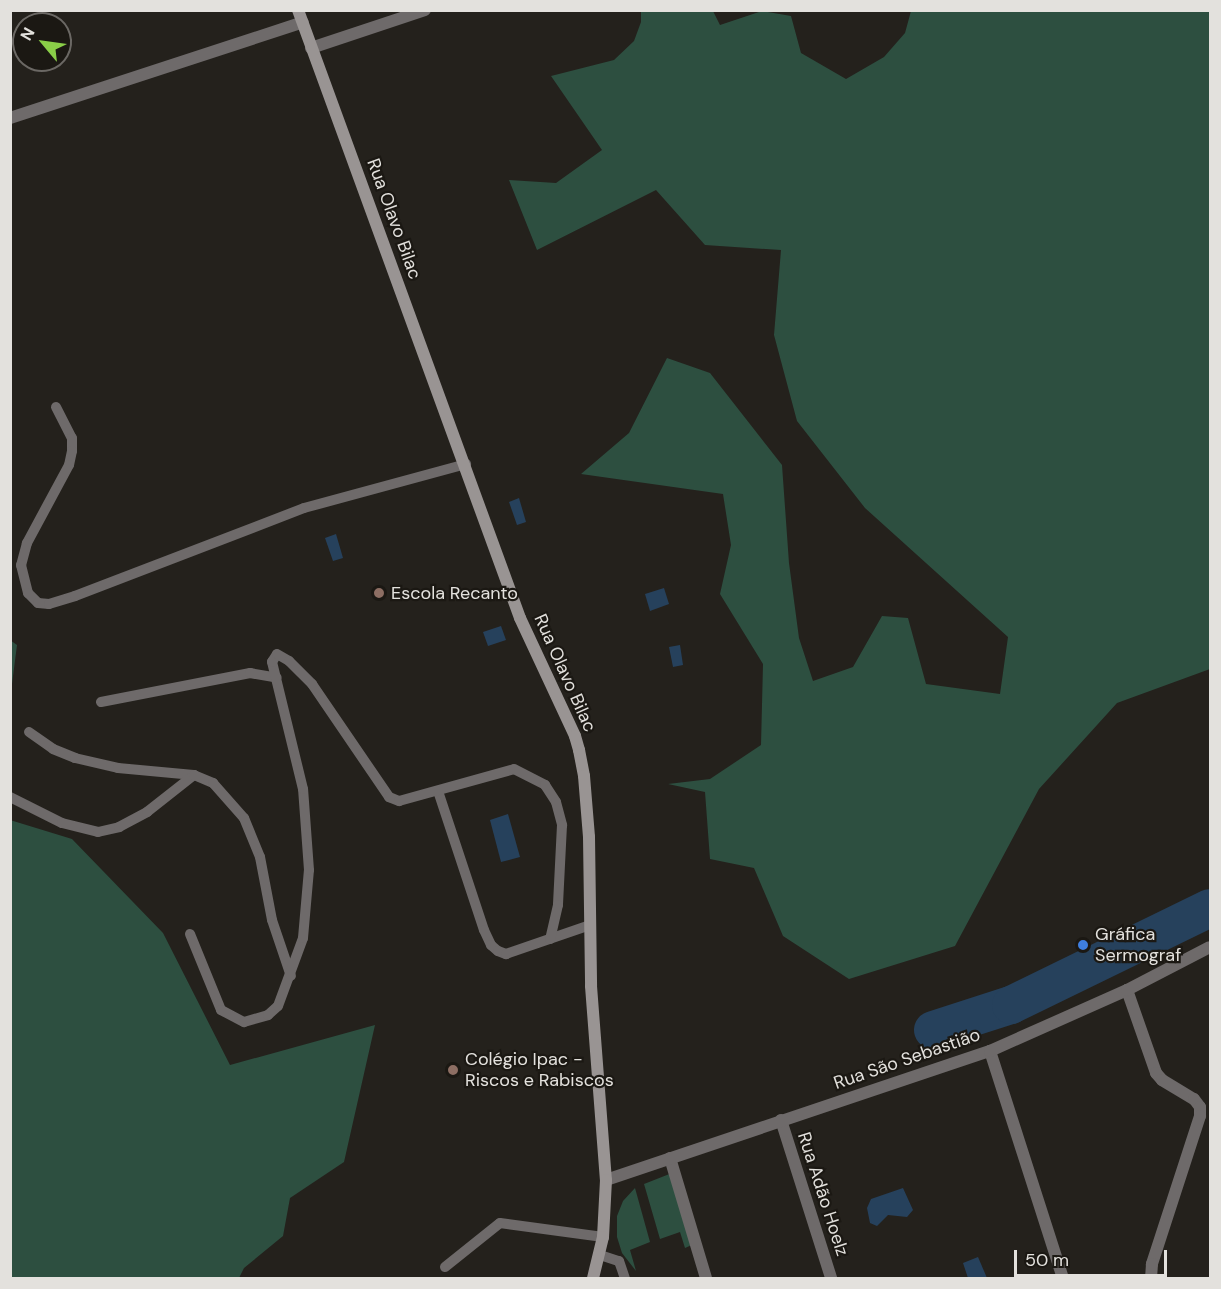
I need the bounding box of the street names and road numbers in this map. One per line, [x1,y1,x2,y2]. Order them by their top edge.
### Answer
street label: Rua Olavo Bilac [362,156,426,282]
street label: Rua Olavo Bilac [529,611,601,735]
street label: Rua São Sebastião [831,1024,983,1094]
street label: Rua Adão Hoelz [793,1129,853,1259]

